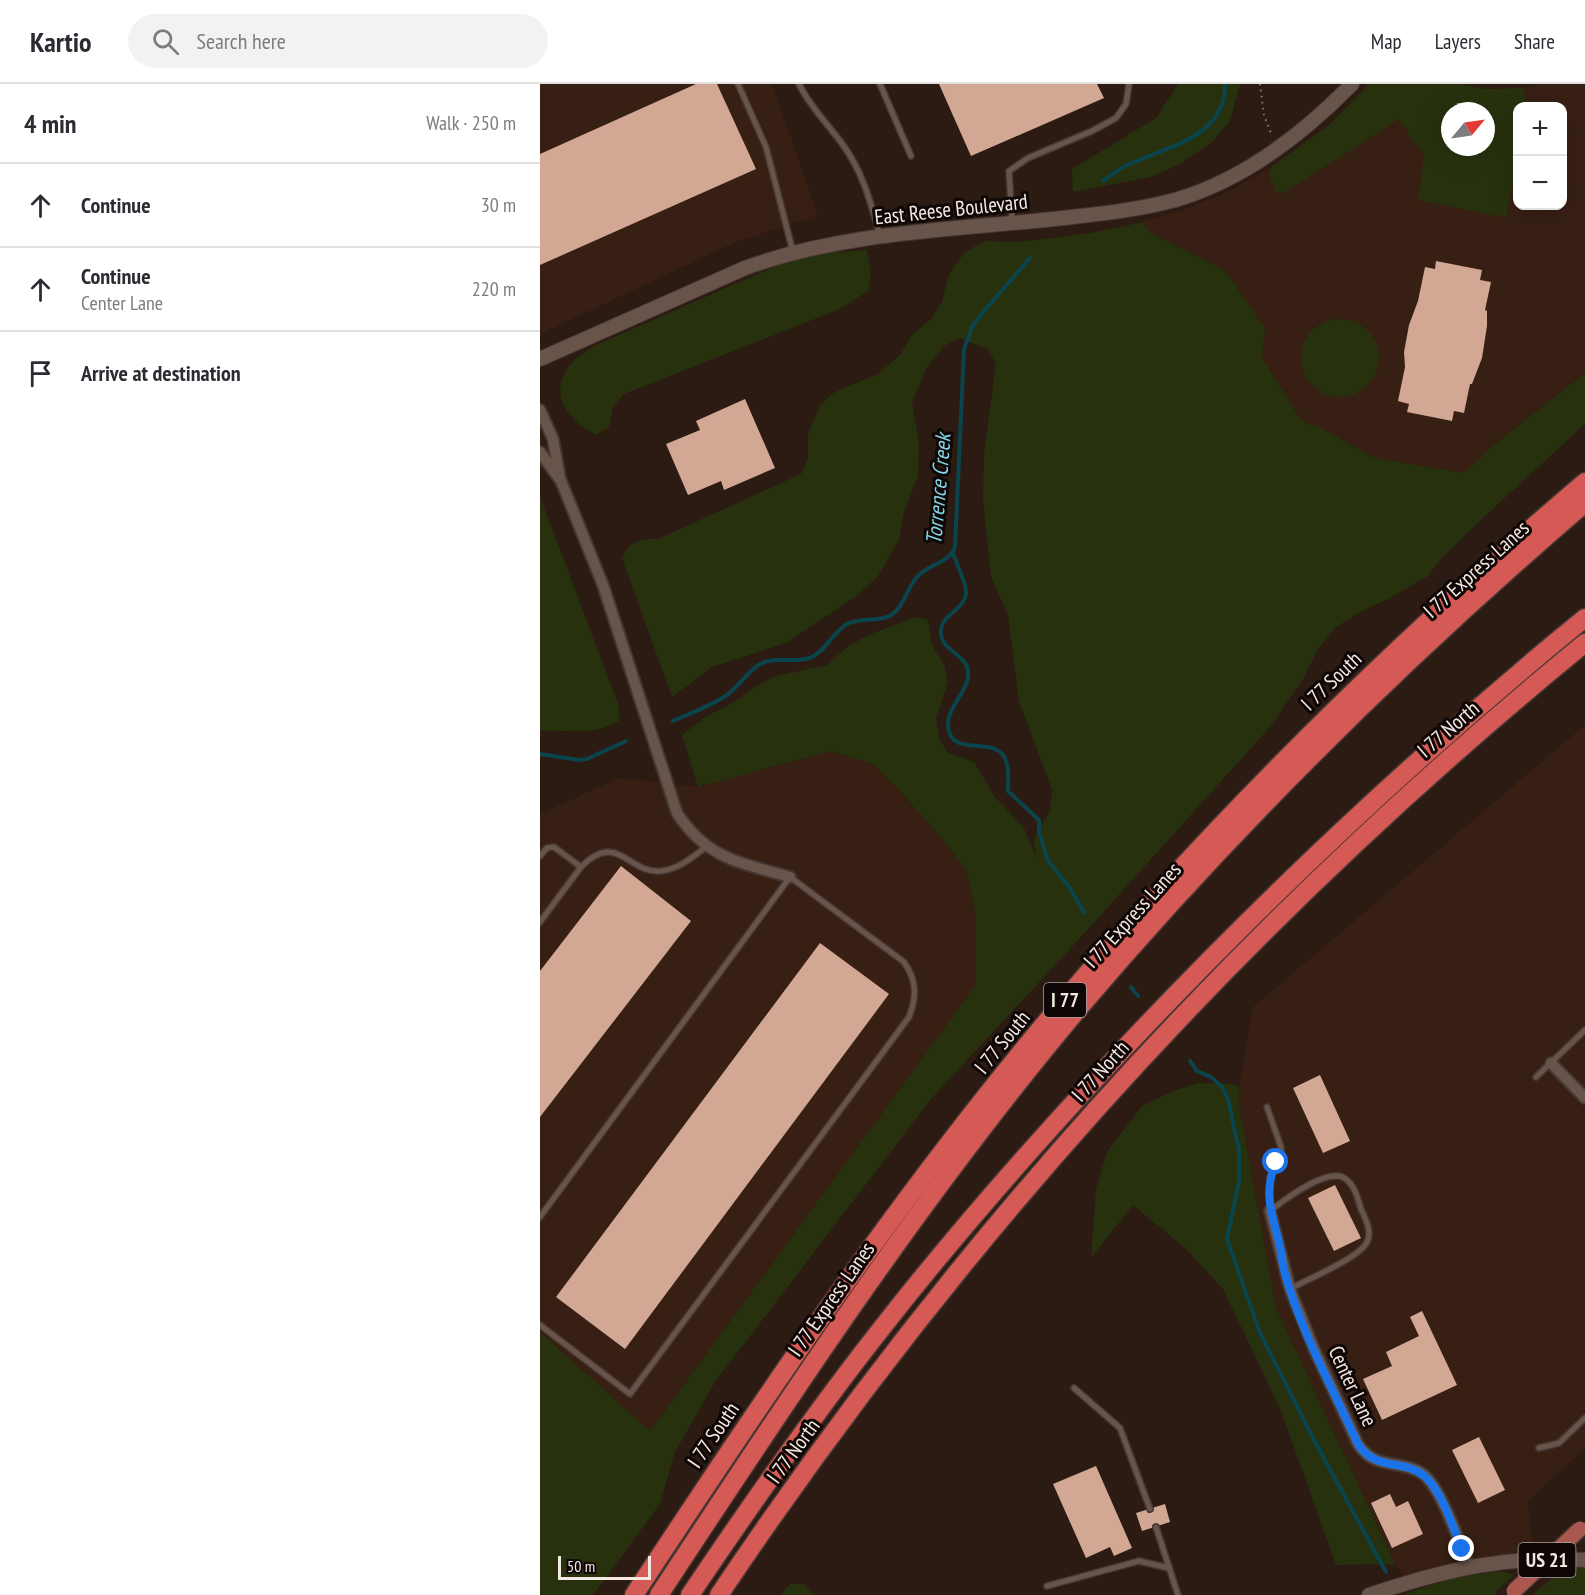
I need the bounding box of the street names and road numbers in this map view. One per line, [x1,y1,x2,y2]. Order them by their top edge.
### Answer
street label: East Reese Boulevard [873,188,1029,230]
street label: I 77 Express Lanes [1417,514,1535,624]
street label: I 77 South [1295,646,1367,716]
street label: I 77 North [1411,695,1485,763]
street label: I 77 Express Lanes [1077,856,1187,974]
road number: I 77 [1044,983,1086,1017]
street label: I 77 South [968,1005,1036,1079]
street label: I 77 North [1065,1035,1135,1107]
street label: I 77 Express Lanes [782,1237,880,1361]
street label: Center Lane [1323,1341,1383,1431]
street label: I 77 South [681,1397,745,1473]
street label: I 77 North [760,1413,826,1489]
road number: US 21 [1518,1543,1576,1577]

